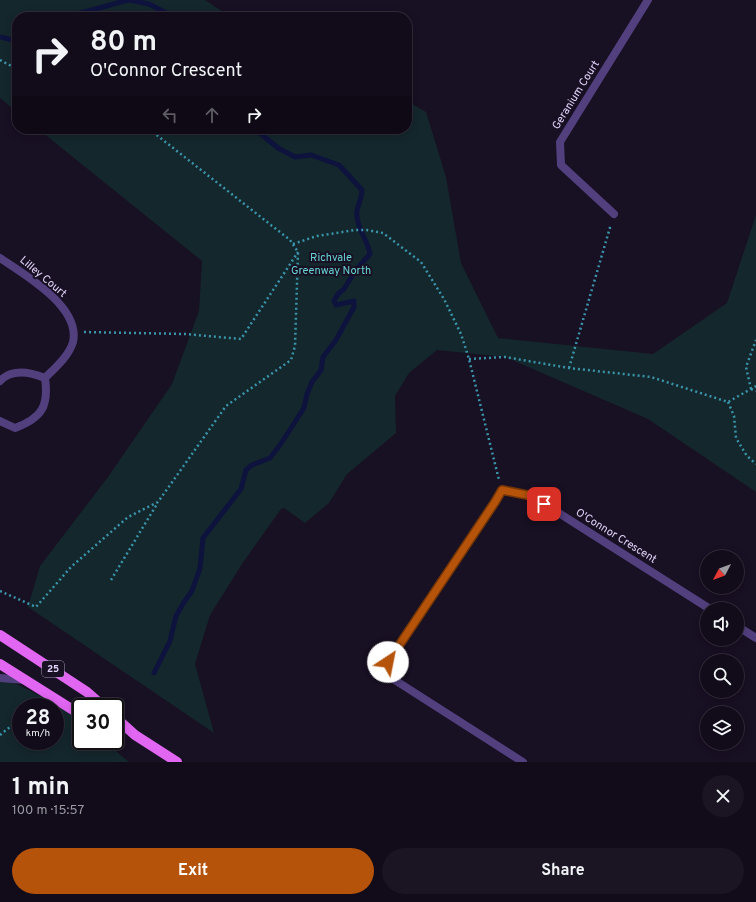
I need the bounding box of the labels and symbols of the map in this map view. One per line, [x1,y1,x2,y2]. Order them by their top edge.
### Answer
street label: Geranium Court [549,58,603,132]
park label: Richvale Greenway North [291,251,371,278]
street label: Lilley Court [17,253,69,301]
pin [527,487,561,521]
street label: O'Connor Crescent [573,505,659,567]
north arrow [700,550,744,594]
position arrow [367,641,409,683]
road number: 25 [42,661,64,677]
speed limit sign: 30 [72,698,124,750]

